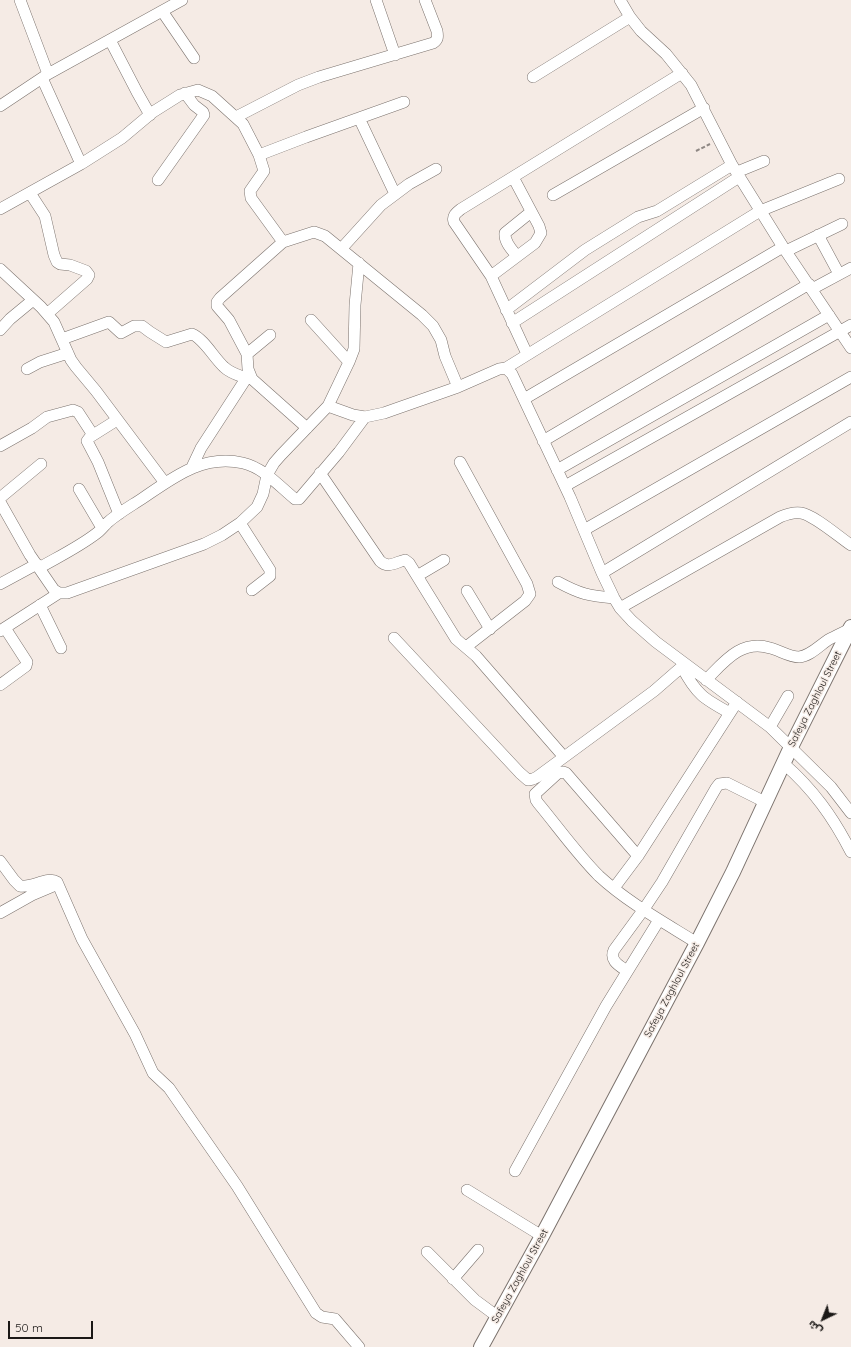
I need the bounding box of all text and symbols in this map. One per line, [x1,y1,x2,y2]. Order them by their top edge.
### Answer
street label: Safeya Zaghloul Street [786,649,844,749]
street label: Safeya Zaghloul Street [642,941,702,1039]
street label: Safeya Zaghloul Street [489,1227,551,1325]
north arrow [803,1299,843,1339]
scale bar [10,1313,95,1339]
text: ش [805,1318,825,1338]
text: 50 m [15,1320,43,1335]

